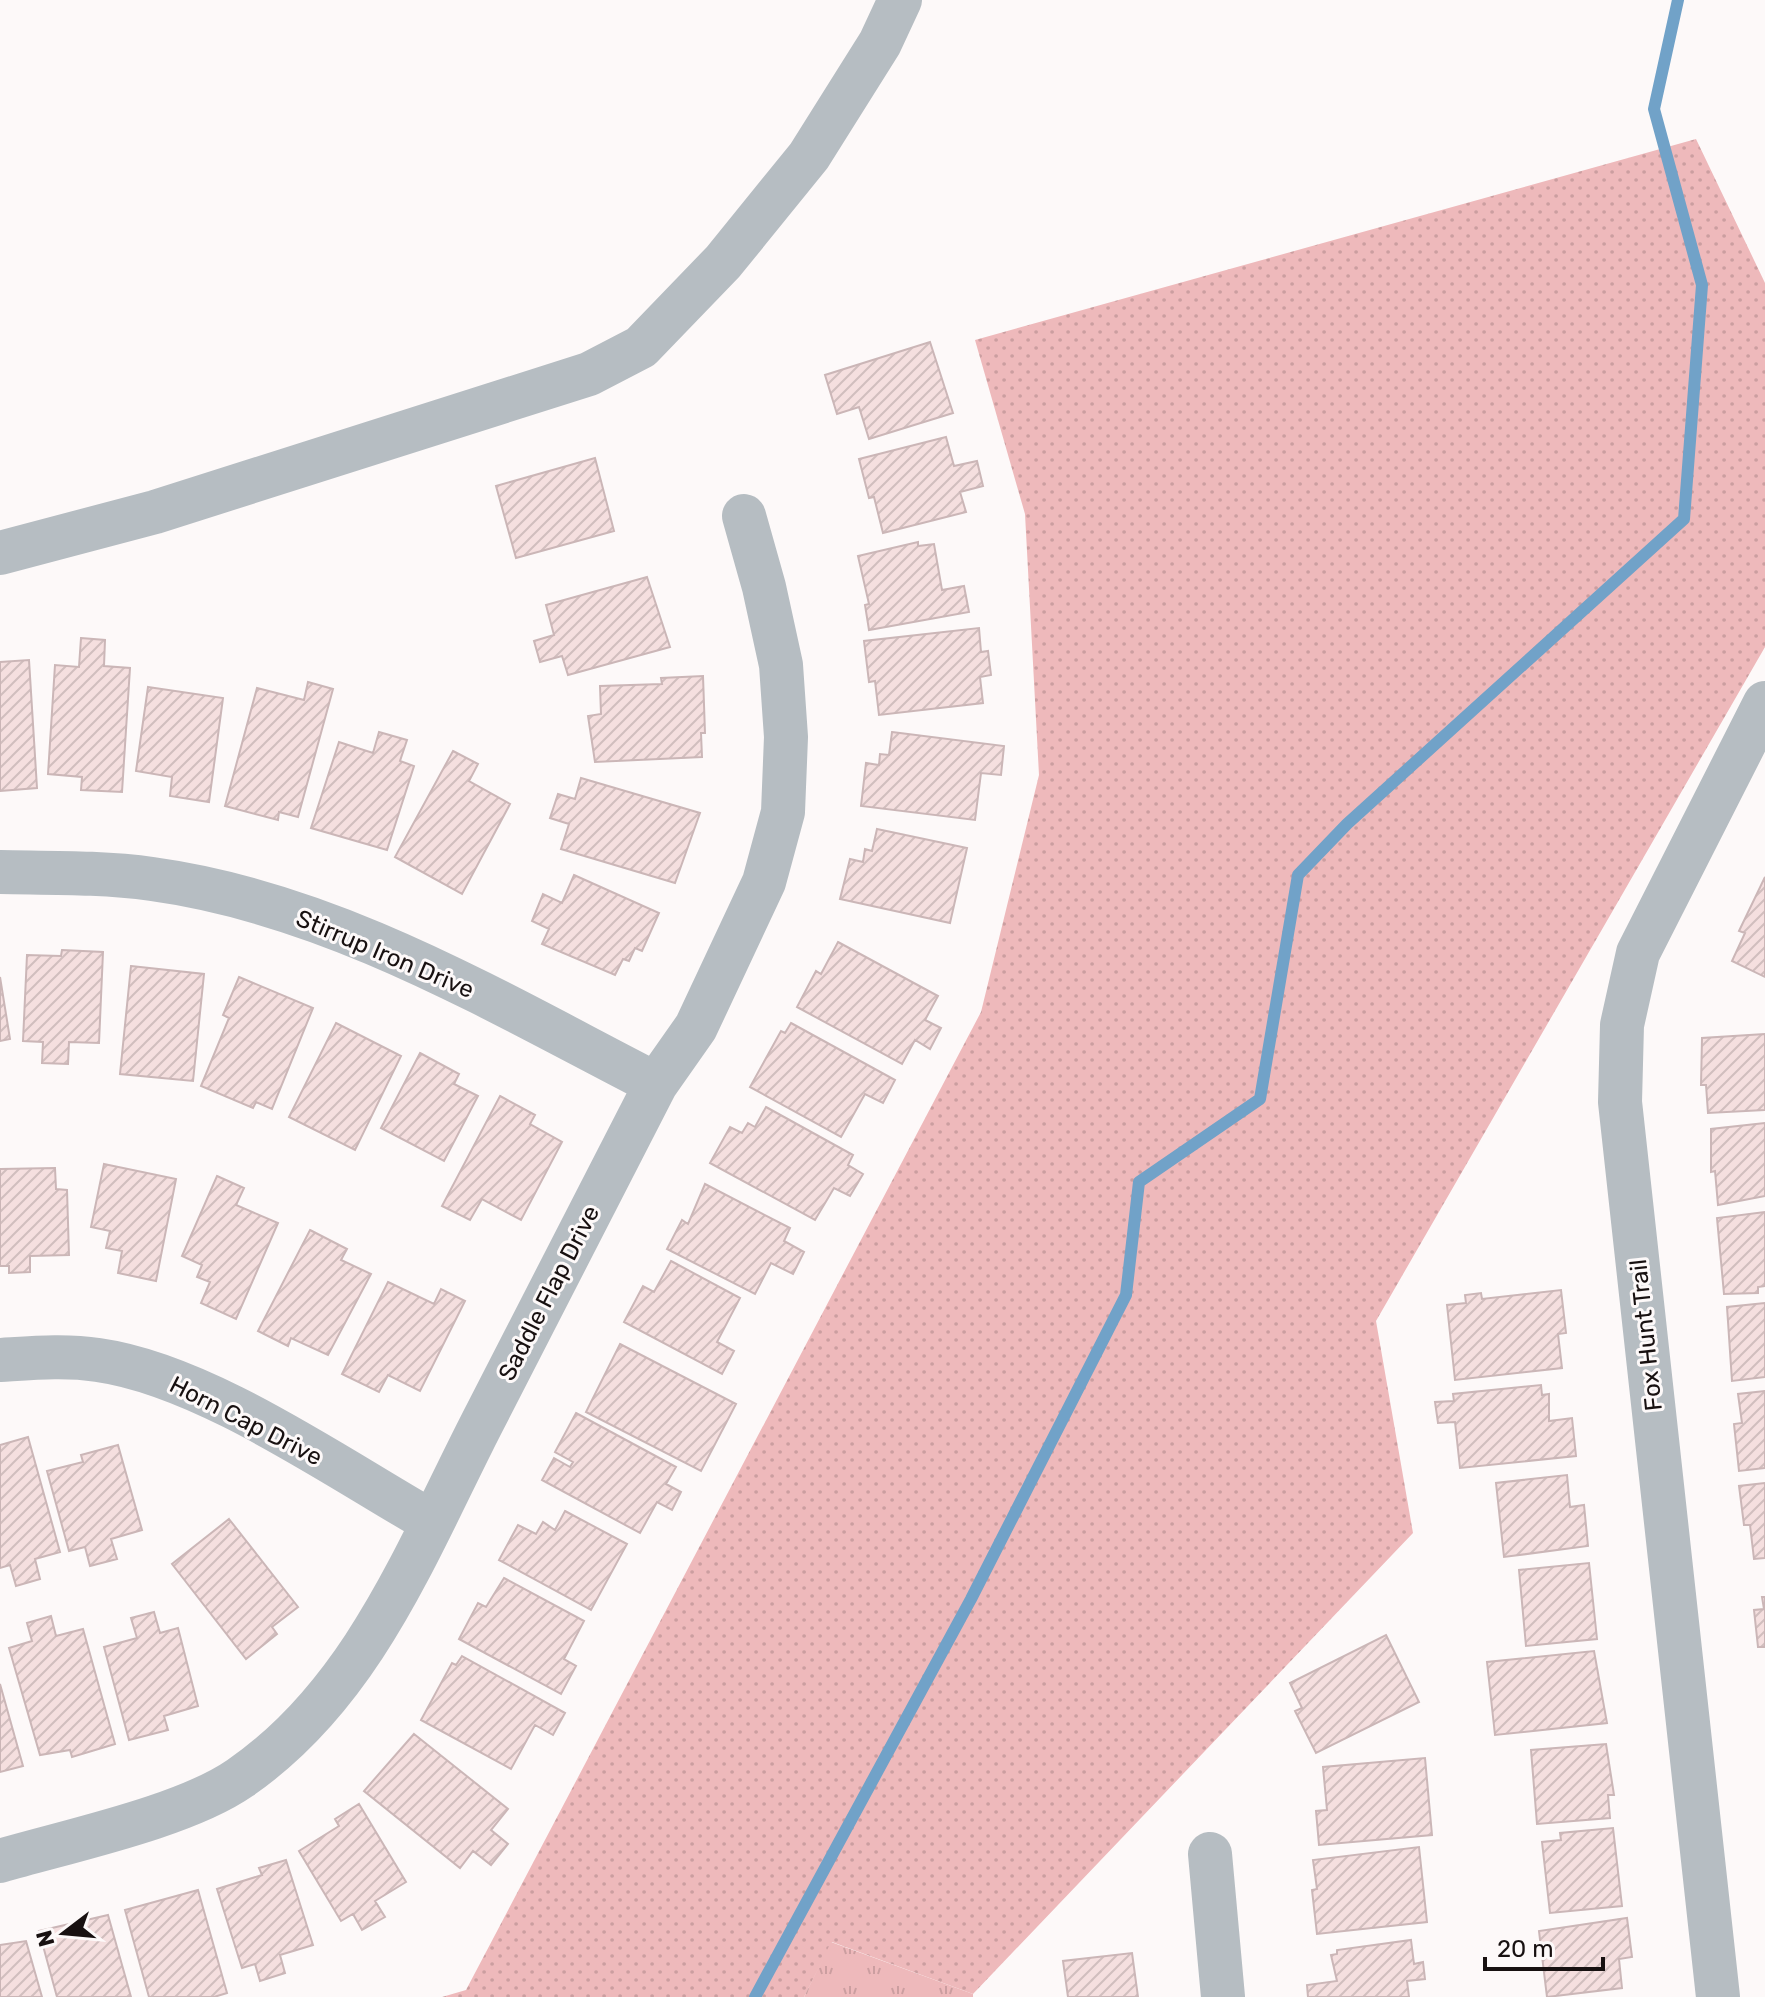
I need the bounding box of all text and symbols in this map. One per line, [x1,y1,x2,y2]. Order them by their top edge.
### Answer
street label: Stirrup Iron Drive [292,904,478,1004]
street label: Saddle Flap Drive [493,1201,605,1385]
street label: Fox Hunt Trail [1624,1258,1668,1412]
street label: Horn Cap Drive [165,1370,327,1472]
north arrow [24,1893,104,1973]
scale bar [1485,1921,1603,1971]
text: N [30,1927,60,1950]
text: 20 m [1497,1935,1554,1963]

